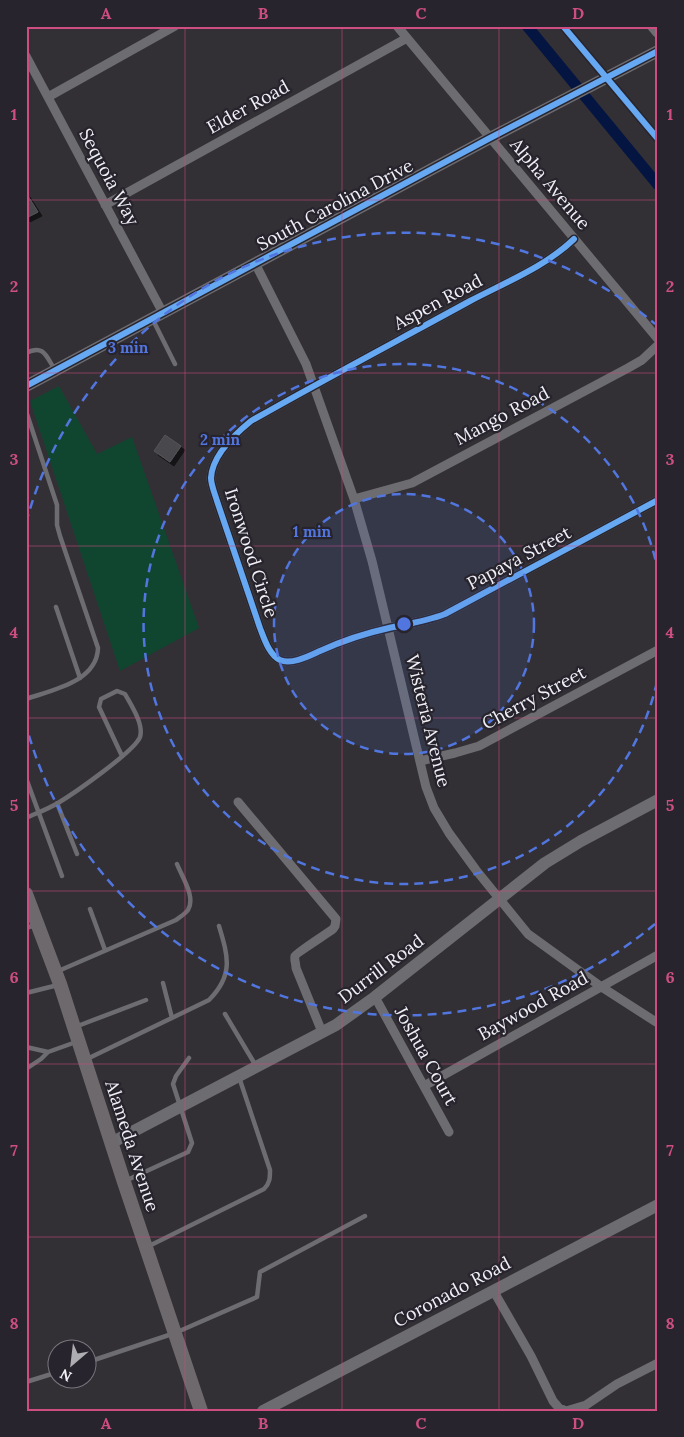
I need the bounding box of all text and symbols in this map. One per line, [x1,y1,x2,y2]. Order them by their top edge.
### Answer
text: A [101,3,112,23]
text: B [258,3,269,23]
text: C [415,3,427,23]
text: D [572,3,584,23]
street label: Elder Road [202,74,293,139]
text: 1 [11,104,17,124]
text: 1 [667,104,673,124]
street label: Sequoia Way [74,124,145,230]
street label: Alpha Avenue [505,132,596,234]
street label: South Carolina Drive [253,153,417,256]
street label: Aspen Road [388,268,486,335]
text: 2 [10,276,18,296]
text: 2 [666,276,674,296]
text: 3 min [108,338,149,357]
street label: Mango Road [451,381,553,450]
text: 2 min [200,430,241,449]
text: 3 [10,449,19,469]
text: 3 [666,449,675,469]
street label: Ironwood Circle [220,485,283,621]
street label: Papaya Street [463,521,575,595]
text: 1 min [293,522,332,541]
centre of rings [395,615,413,633]
text: 4 [10,622,19,642]
text: 4 [666,622,675,642]
street label: Wisteria Avenue [401,652,456,790]
street label: Cherry Street [478,661,590,735]
text: 5 [10,795,19,815]
text: 5 [666,795,675,815]
street label: Durrill Road [333,929,428,1008]
street label: Baywood Road [474,966,592,1045]
text: 6 [9,967,19,987]
text: 6 [665,967,675,987]
street label: Joshua Court [389,1001,463,1109]
street label: Alameda Avenue [100,1076,165,1215]
text: 7 [10,1140,18,1160]
text: 7 [666,1140,674,1160]
street label: Coronado Road [389,1251,514,1332]
text: 8 [9,1313,19,1333]
text: 8 [665,1313,675,1333]
north arrow [48,1340,98,1390]
text: N [57,1365,75,1386]
text: A [101,1413,112,1433]
text: B [258,1413,269,1433]
text: C [415,1413,427,1433]
text: D [572,1413,584,1433]

